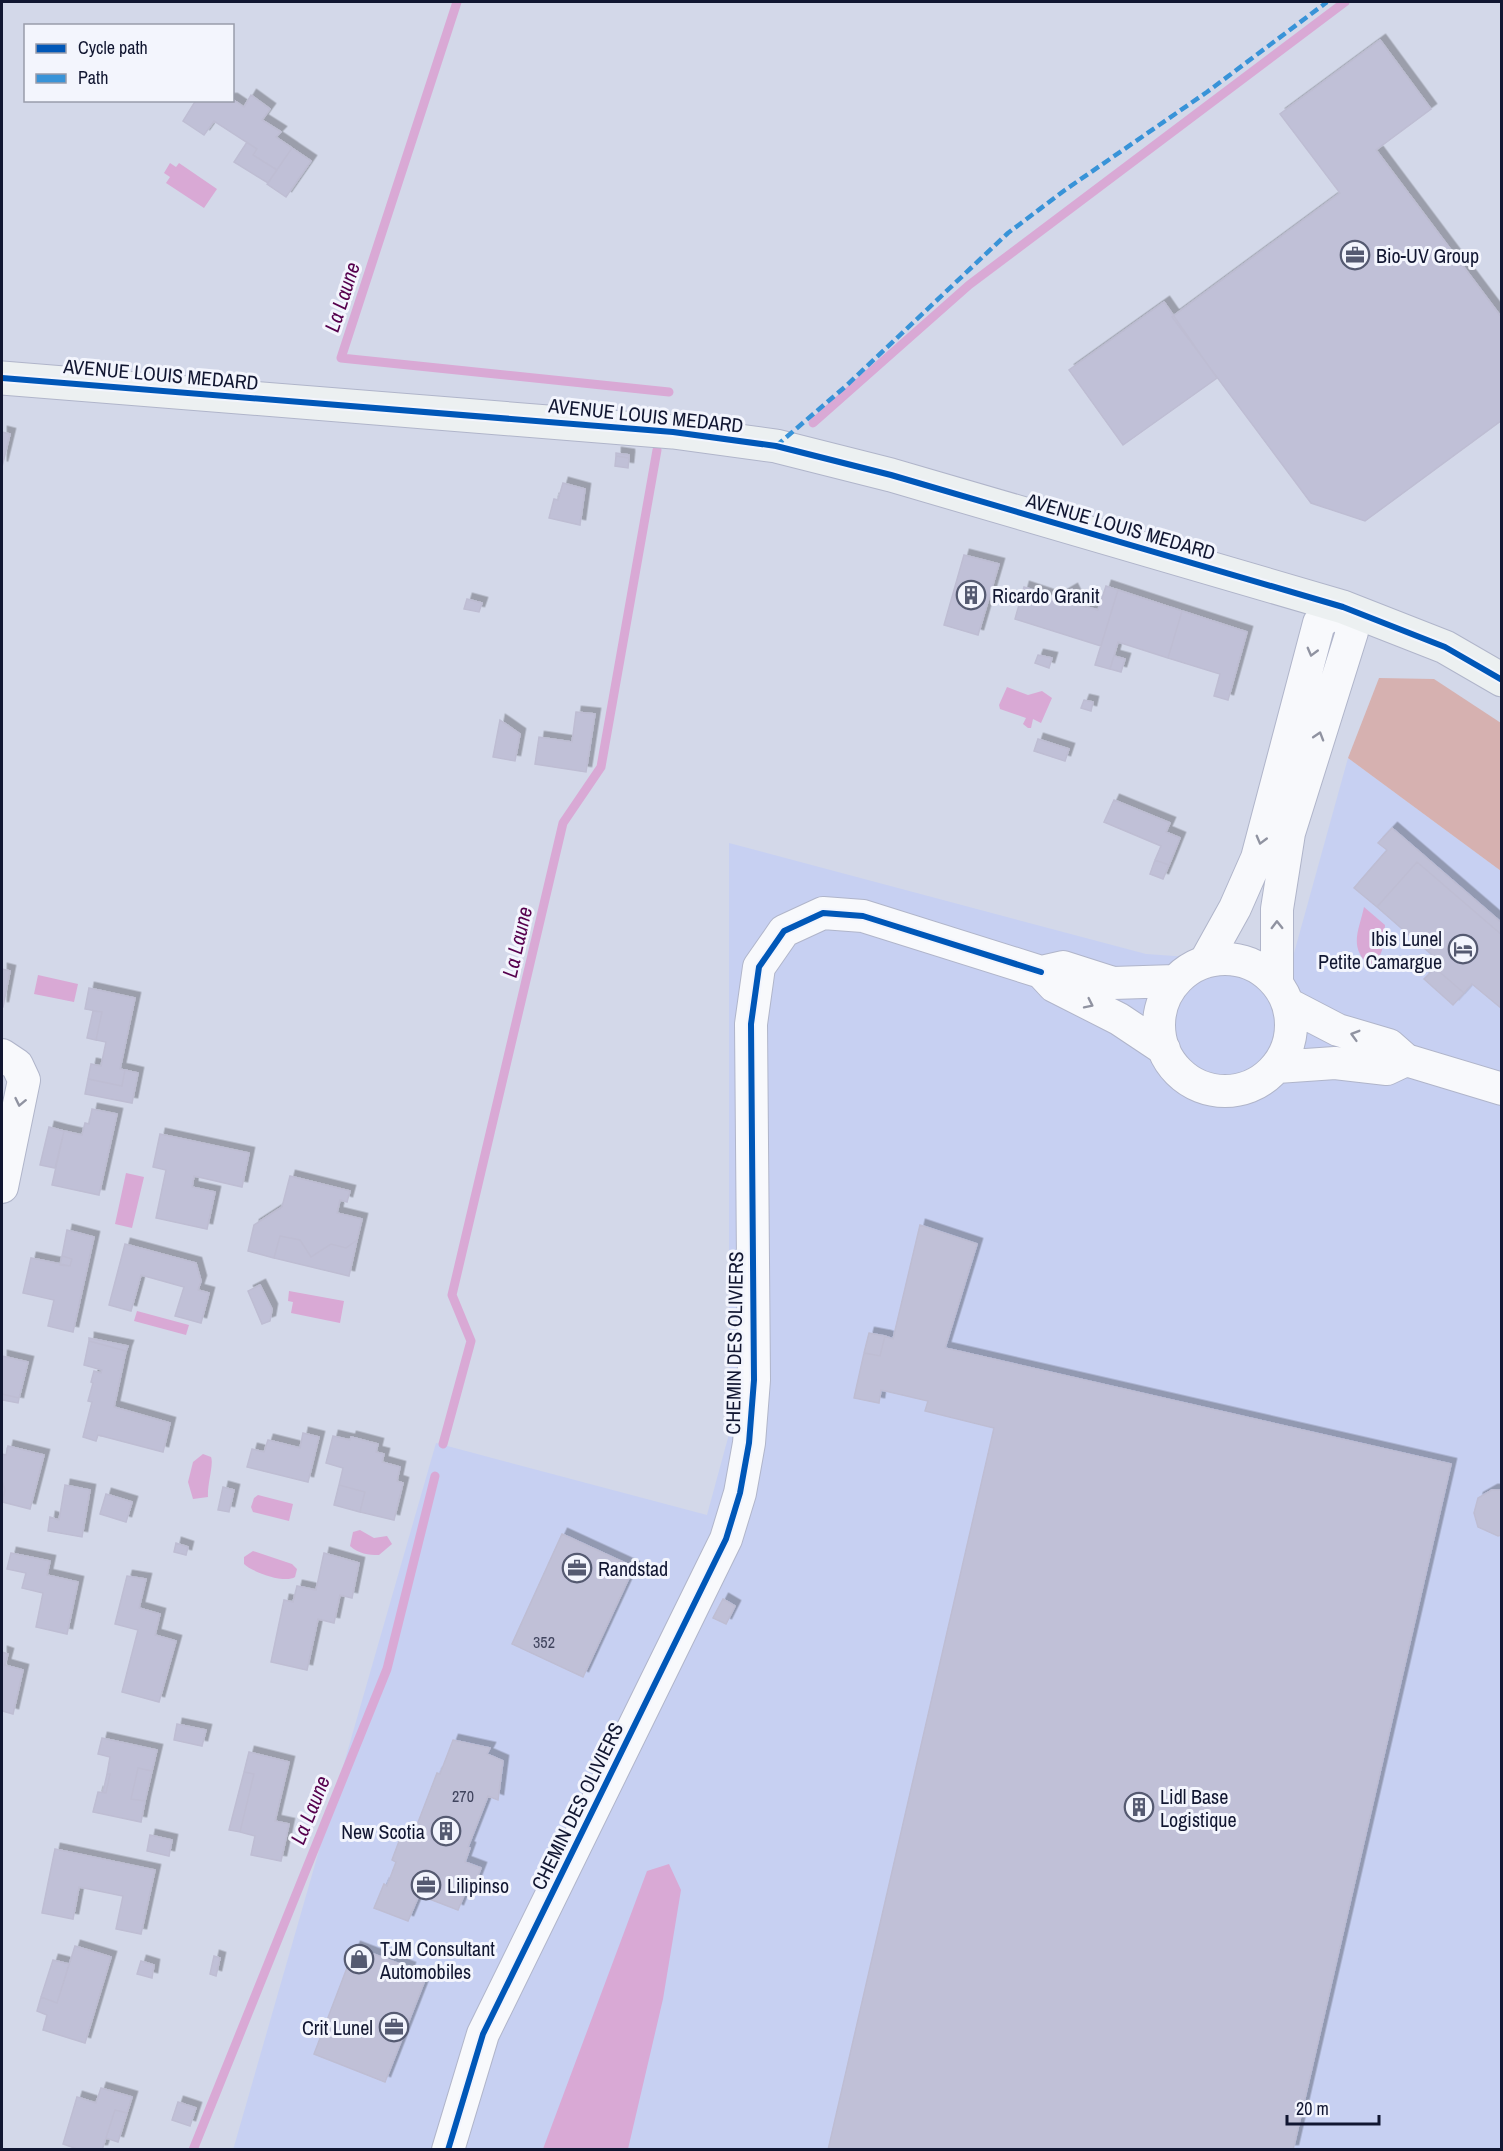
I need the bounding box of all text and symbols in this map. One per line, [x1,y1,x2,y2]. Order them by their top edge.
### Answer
legend [24,24,234,102]
text: Cycle path [78,35,148,60]
text: Path [78,65,108,90]
office icon: Bio-UV Group [1339,239,1371,271]
place label: Bio-UV Group [1376,242,1479,269]
water label: La Laune [317,258,367,336]
street label: AVENUE LOUIS MEDARD [61,352,260,396]
street label: AVENUE LOUIS MEDARD [546,391,745,439]
street label: AVENUE LOUIS MEDARD [1022,486,1219,566]
building icon: Ricardo Granit [955,579,987,611]
place label: Ricardo Granit [992,582,1100,609]
one-way arrow [1306,647,1319,657]
one-way arrow [1312,731,1324,741]
one-way arrow [1256,835,1269,845]
water label: La Laune [495,904,539,980]
one-way arrow [1271,920,1283,929]
place label: Ibis Lunel Petite Camargue [1318,925,1442,975]
hotel icon: Ibis Lunel Petite Camargue [1447,933,1479,965]
one-way arrow [1082,996,1093,1008]
one-way arrow [1350,1030,1361,1042]
one-way arrow [14,1097,27,1107]
street label: CHEMIN DES OLIVIERS [719,1251,749,1435]
office icon: Randstad [561,1552,593,1584]
place label: Randstad [598,1555,668,1582]
house number: 352 [533,1631,555,1653]
street label: CHEMIN DES OLIVIERS [525,1718,629,1894]
water label: La Laune [283,1771,337,1849]
place label: Lidl Base Logistique [1160,1783,1237,1833]
house number: 270 [452,1785,474,1807]
building icon: Lidl Base Logistique [1123,1791,1155,1823]
building icon: New Scotia [430,1815,462,1847]
place label: New Scotia [341,1818,425,1845]
office icon: Lilipinso [410,1869,442,1901]
place label: Lilipinso [447,1872,509,1899]
place label: TJM Consultant Automobiles [379,1935,495,1985]
shop icon: TJM Consultant Automobiles [343,1943,375,1975]
office icon: Crit Lunel [378,2011,410,2043]
place label: Crit Lunel [302,2014,373,2041]
scale bar [1287,2088,1378,2126]
text: 20 m [1296,2096,1329,2121]

